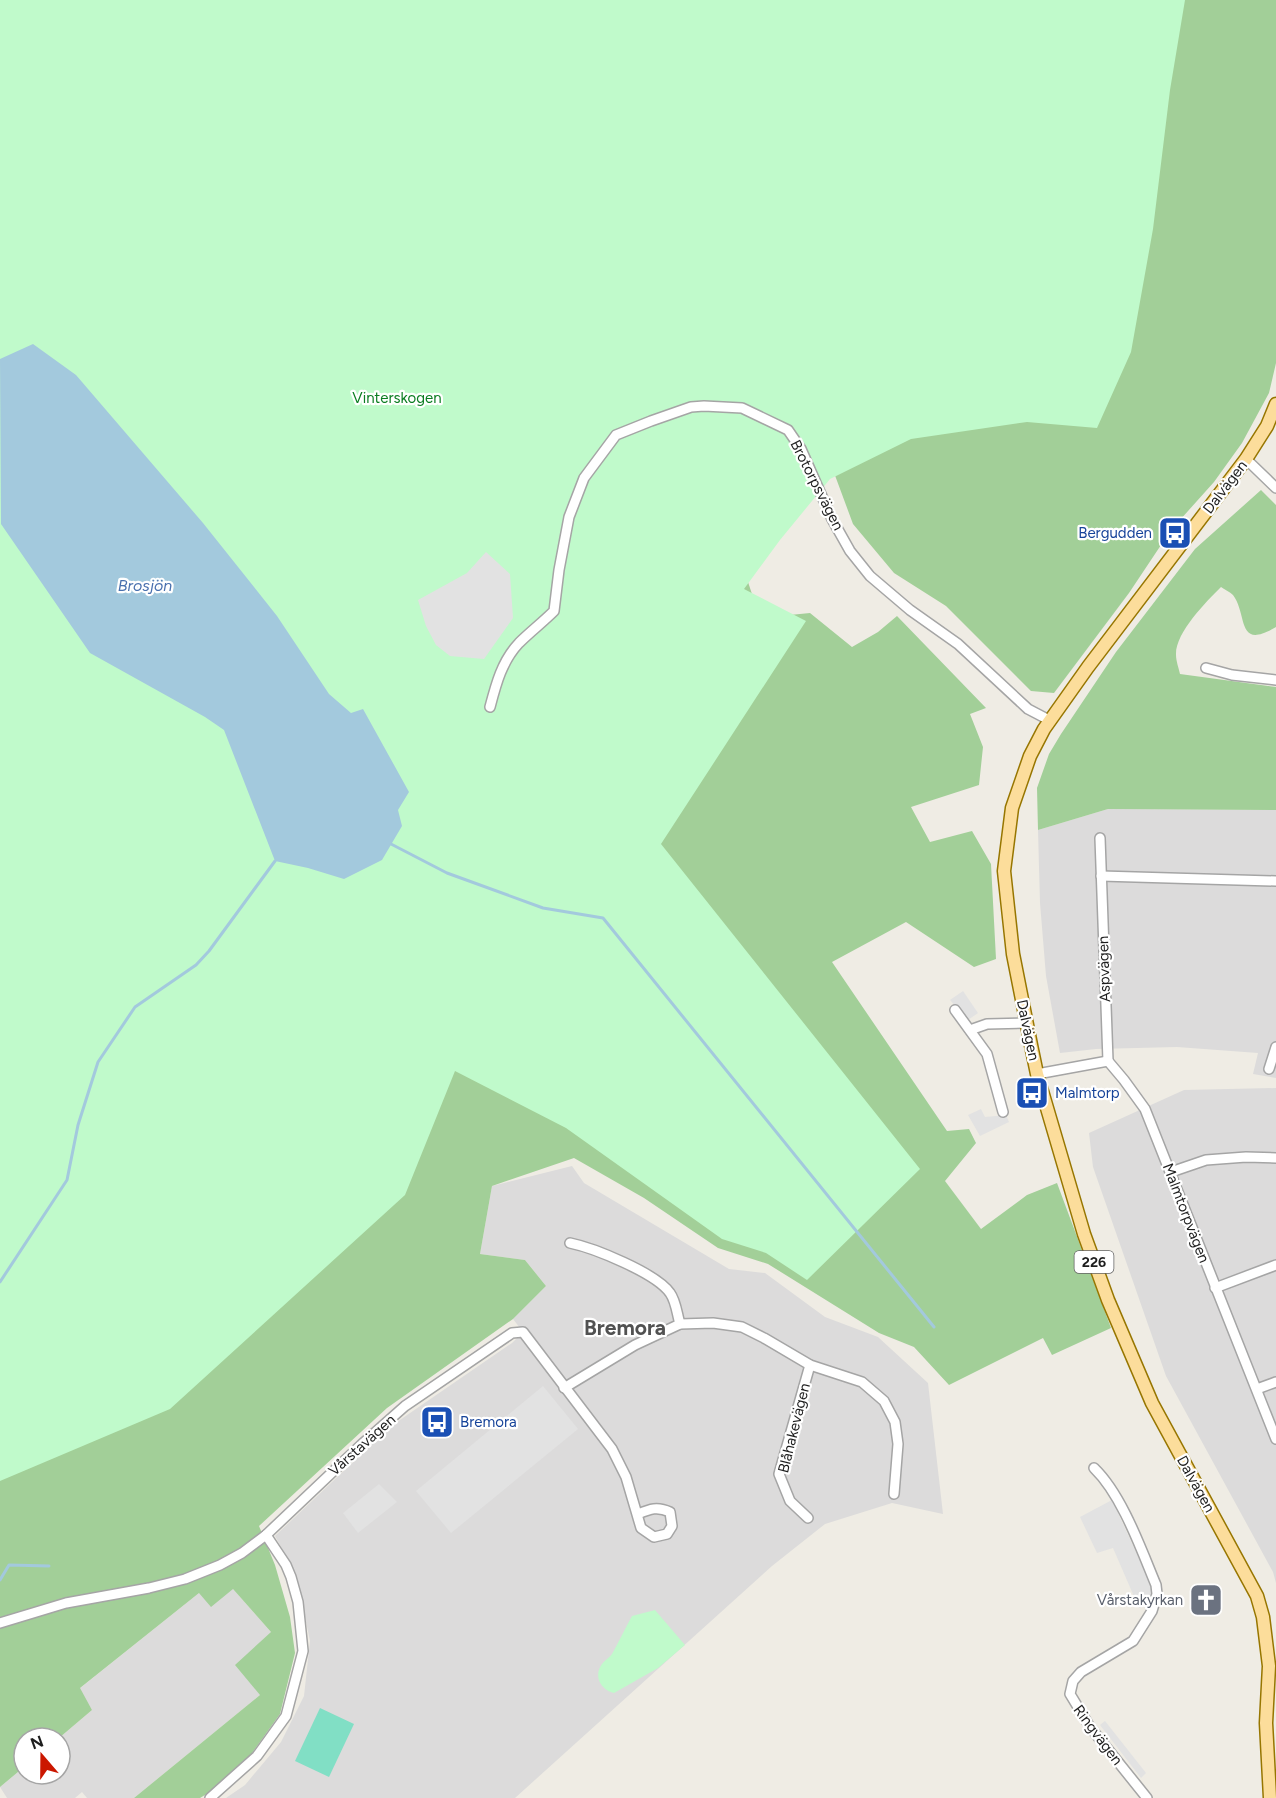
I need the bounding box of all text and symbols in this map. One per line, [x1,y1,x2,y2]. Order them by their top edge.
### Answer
park label: Vinterskogen [352,389,442,407]
street label: Brotorpsvägen [787,437,847,533]
street label: Dalvägen [1199,457,1251,517]
bus stop icon: Bergudden [1157,515,1193,551]
place label: Bergudden [1078,524,1152,542]
water label: Brosjön [118,576,172,595]
street label: Aspvägen [1094,935,1114,1003]
street label: Dalvägen [1013,998,1043,1062]
bus stop icon: Malmtorp [1014,1075,1050,1111]
place label: Malmtorp [1055,1084,1120,1102]
street label: Malmtorpvägen [1159,1161,1213,1265]
road number: 226 [1074,1251,1114,1273]
district label: Bremora [584,1315,666,1340]
street label: Blåhakevägen [774,1381,814,1475]
bus stop icon: Bremora [419,1404,455,1440]
street label: Vårstavägen [325,1410,399,1480]
place label: Bremora [460,1413,517,1431]
street label: Dalvägen [1173,1452,1219,1516]
church icon: Vårstakyrkan [1188,1582,1224,1618]
place label: Vårstakyrkan [1097,1591,1183,1609]
street label: Ringvägen [1069,1701,1127,1769]
north arrow [12,1726,72,1786]
text: N [28,1731,46,1753]

